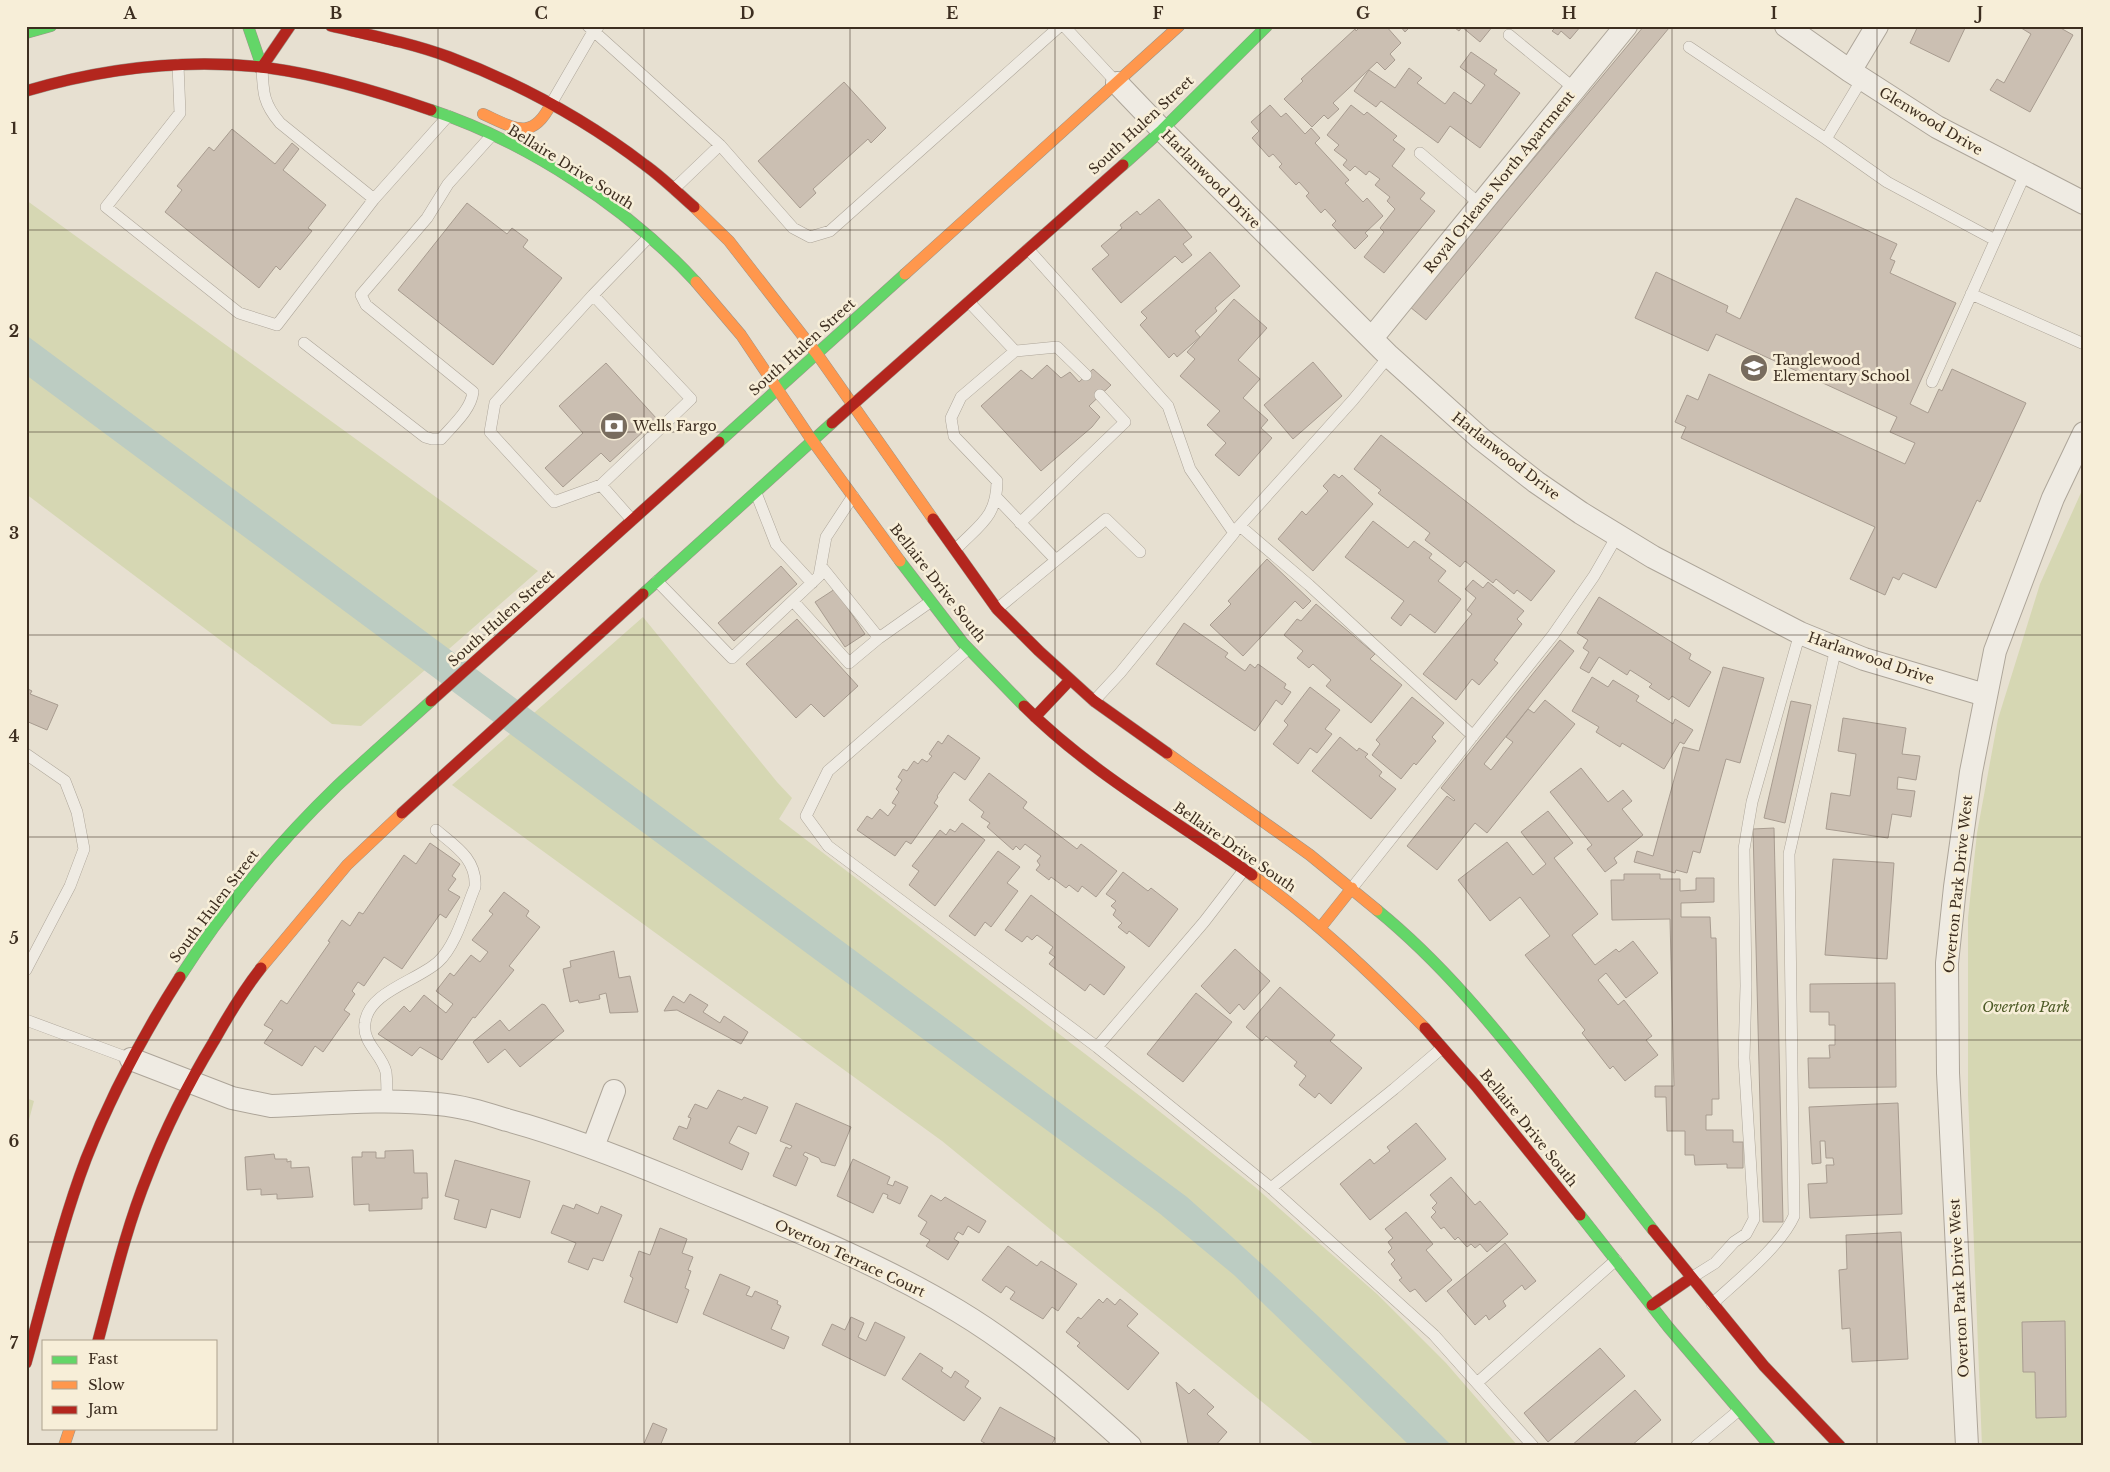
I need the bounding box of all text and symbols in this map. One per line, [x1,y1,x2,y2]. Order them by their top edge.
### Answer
text: A [123,3,138,23]
text: B [330,3,343,23]
text: C [534,3,548,23]
text: D [740,3,754,23]
text: E [946,3,958,23]
text: F [1152,3,1164,23]
text: G [1356,3,1370,23]
text: H [1561,3,1577,23]
text: I [1771,3,1778,23]
text: J [1974,3,1983,23]
street label: South Hulen Street [1085,71,1198,178]
street label: Glenwood Drive [1876,83,1986,159]
street label: Royal Orleans North Apartment [1420,87,1579,277]
text: 1 [11,118,18,138]
street label: Bellaire Drive South [505,121,638,213]
street label: Harlanwood Drive [1158,126,1264,232]
street label: South Hulen Street [745,294,859,399]
text: 2 [9,321,19,341]
place label: Tanglewood Elementary School [1773,351,1910,385]
school or university icon: Tanglewood Elementary School [1739,353,1769,383]
street label: Harlanwood Drive [1448,408,1564,504]
bank icon: Wells Fargo [599,411,629,441]
place label: Wells Fargo [632,417,717,435]
street label: Bellaire Drive South [886,520,990,646]
text: 3 [9,523,19,543]
street label: South Hulen Street [444,565,558,670]
street label: Harlanwood Drive [1805,628,1937,688]
text: 4 [9,726,19,746]
street label: Overton Park Drive West [1940,793,1976,974]
street label: Bellaire Drive South [1170,798,1300,896]
street label: South Hulen Street [166,845,263,966]
text: 5 [9,928,19,948]
park label: Overton Park [1982,998,2070,1016]
street label: Bellaire Drive South [1476,1066,1582,1190]
text: 6 [9,1131,20,1151]
street label: Overton Park Drive West [1945,1197,1973,1378]
street label: Overton Terrace Court [772,1215,929,1301]
text: 7 [10,1333,19,1353]
legend [42,1340,218,1430]
text: Fast [88,1349,119,1368]
text: Slow [88,1375,125,1394]
text: Jam [86,1399,118,1418]

